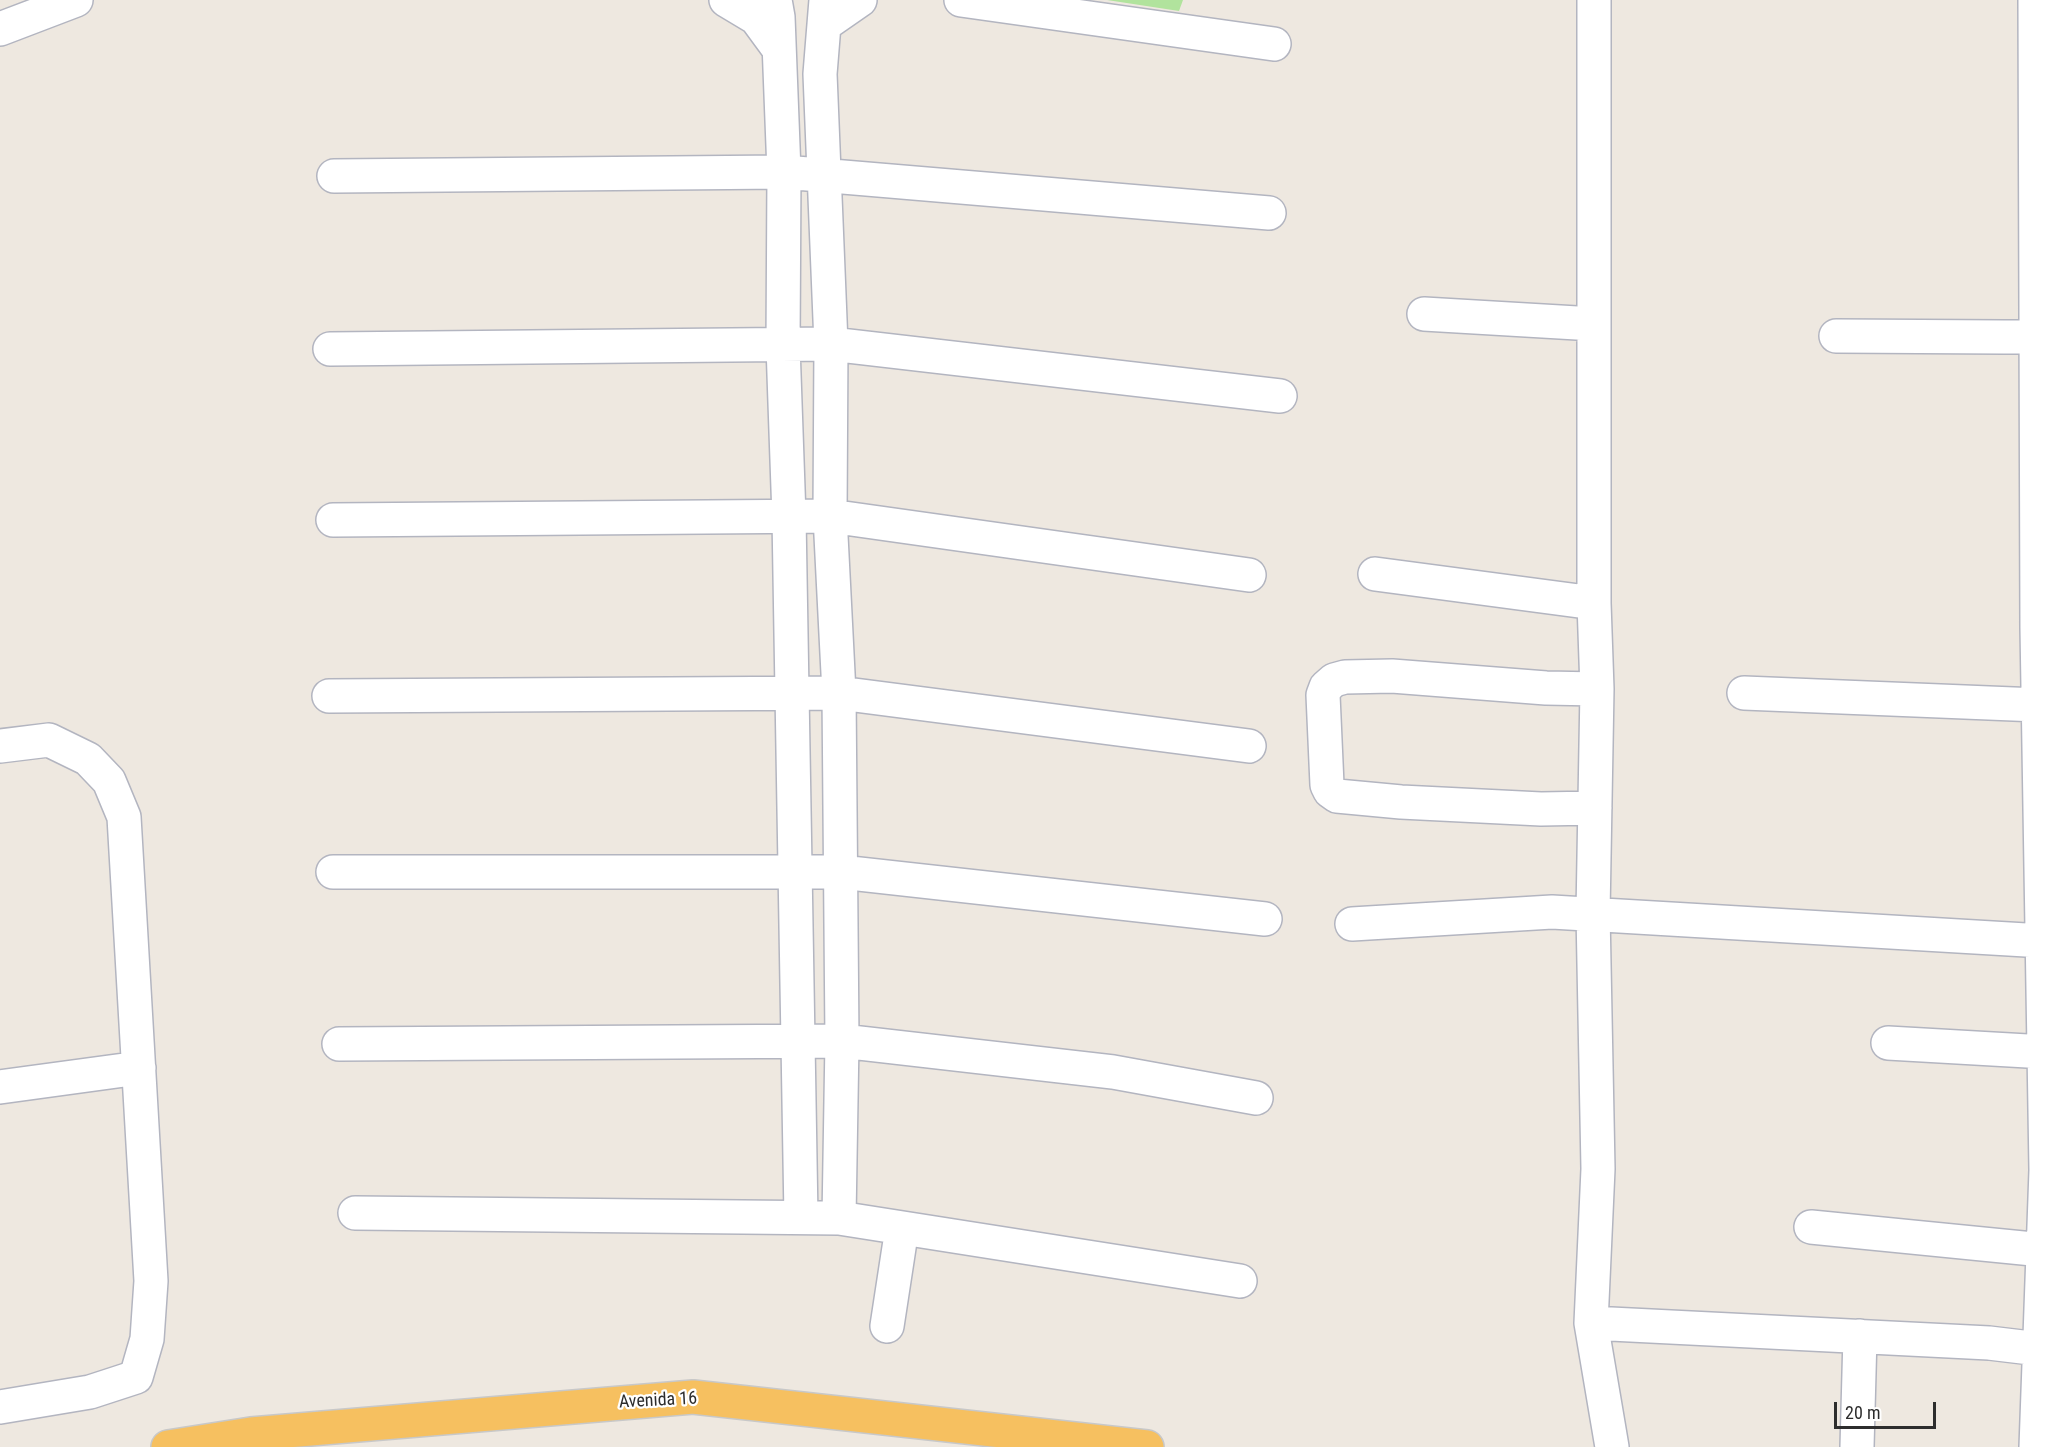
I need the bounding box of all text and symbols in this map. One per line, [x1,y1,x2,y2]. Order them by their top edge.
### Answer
street label: Avenida 16 [618,1388,698,1414]
scale bar [1837,1390,1939,1428]
text: 20 m [1845,1402,1880,1423]

